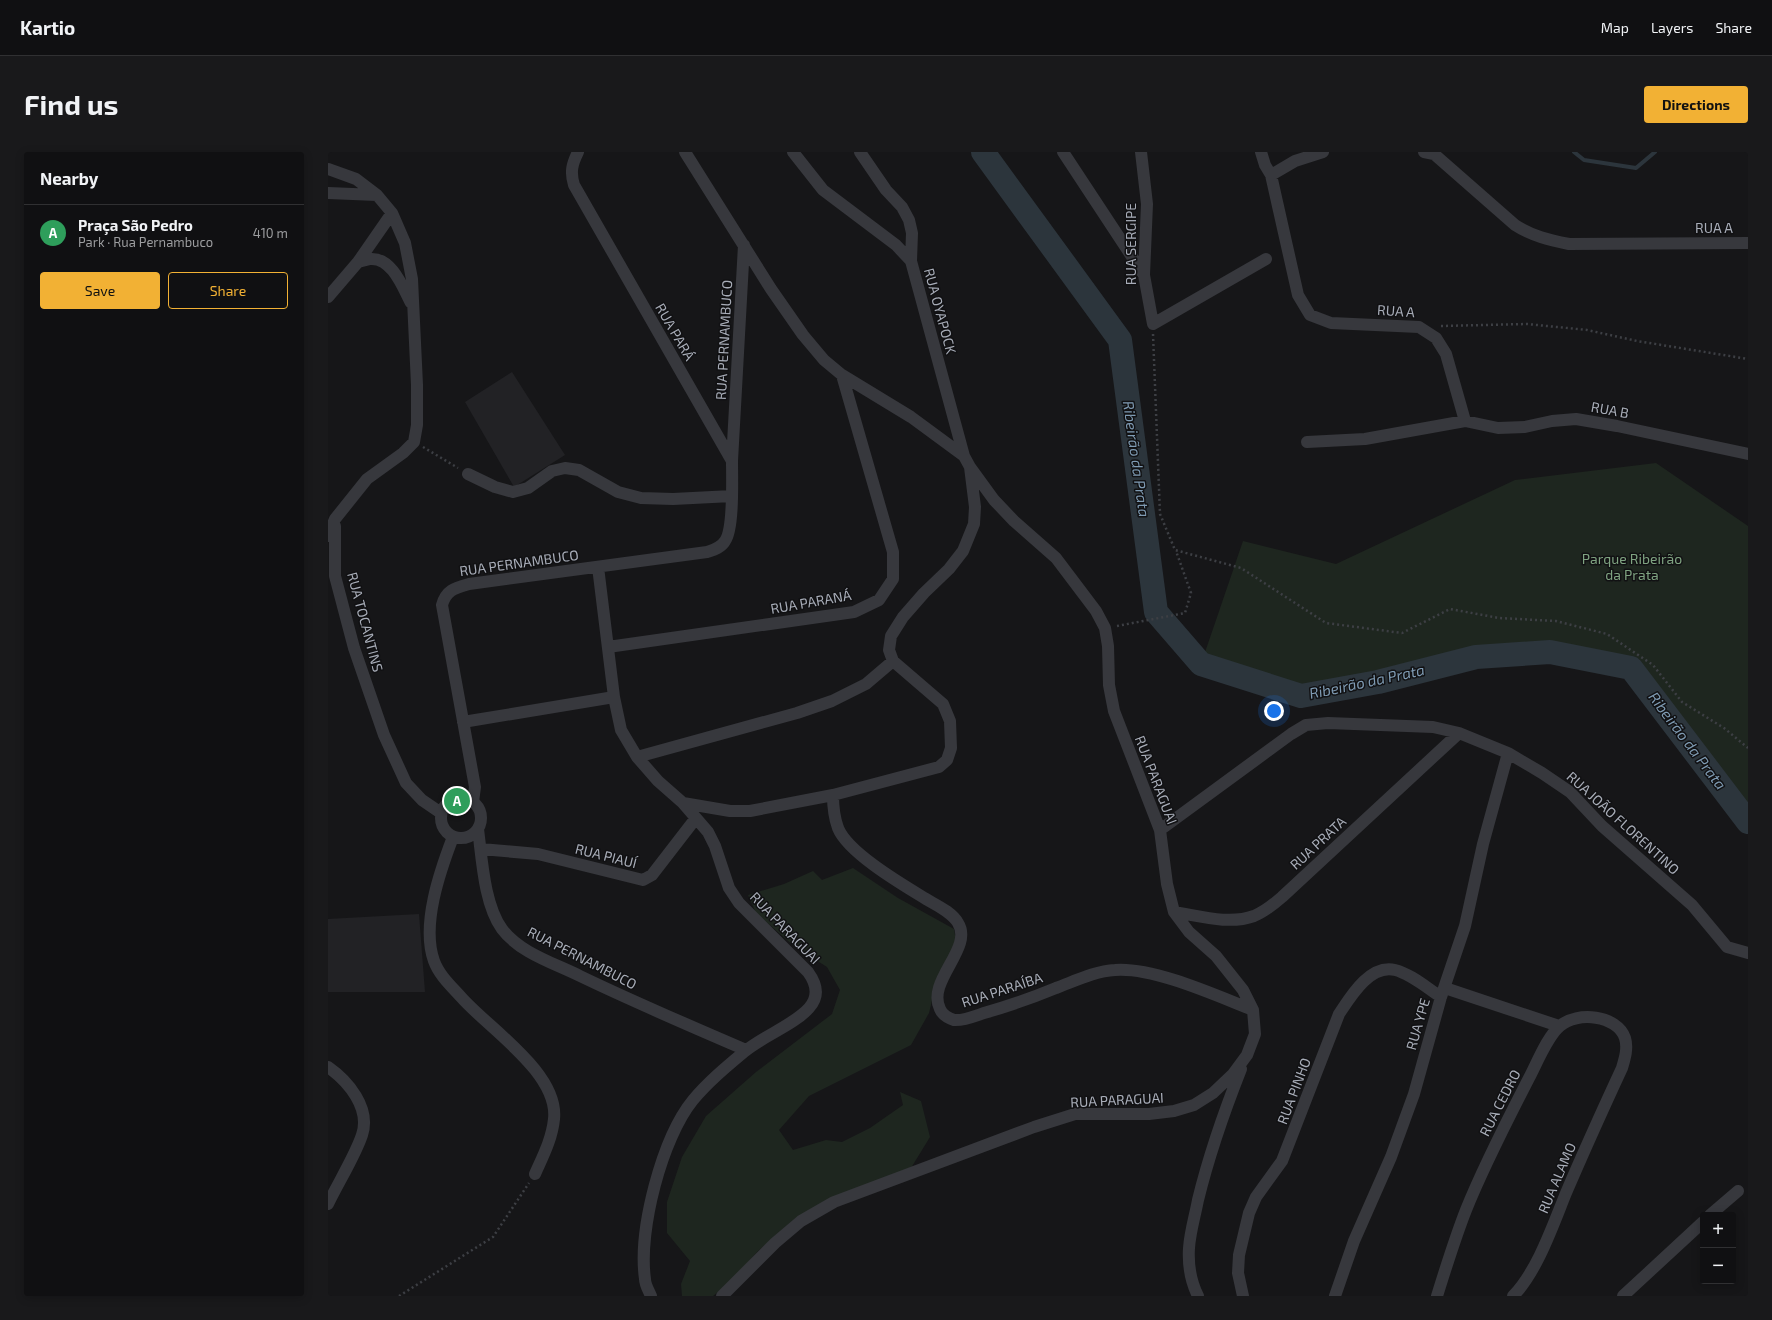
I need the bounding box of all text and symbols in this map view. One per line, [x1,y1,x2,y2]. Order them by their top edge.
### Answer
text: Kartio [20,16,75,39]
text: Map [1601,19,1629,36]
text: Layers [1651,19,1693,36]
text: Share [1715,19,1752,36]
button: Directions [1644,86,1748,123]
text: Find us [24,87,118,121]
text: Nearby [40,168,98,188]
street label: RUA SERGIPE [1122,203,1139,285]
text: Praça São Pedro [78,216,193,234]
street label: RUA A [1695,219,1733,236]
text: A [49,225,57,241]
text: 410 m [253,225,288,241]
text: Park · Rua Pernambuco [78,234,213,250]
street label: RUA OYAPOCK [921,266,960,356]
button: Save [40,272,160,309]
button: Share [168,272,288,309]
street label: RUA PERNAMBUCO [712,280,735,400]
street label: RUA PARÁ [652,300,699,364]
street label: RUA A [1377,301,1416,320]
street label: RUA B [1590,398,1630,421]
water label: Ribeirão da Prata [1120,399,1154,518]
street label: RUA PERNAMBUCO [458,546,580,579]
park label: Parque Ribeirão da Prata [1582,550,1682,583]
street label: RUA TOCANTINS [344,570,387,674]
street label: RUA PARANÁ [769,586,853,617]
water label: Ribeirão da Prata [1307,660,1426,702]
water label: Ribeirão da Prata [1645,688,1730,793]
your location [1264,701,1284,721]
street label: RUA PARAGUAI [1132,733,1181,827]
street label: RUA JOÃO FLORENTINO [1564,768,1683,878]
pin: A [444,786,470,816]
street label: RUA PRATA [1286,812,1349,873]
street label: RUA PIAUÍ [574,840,639,871]
street label: RUA PARAGUAI [747,888,824,967]
street label: RUA PERNAMBUCO [525,923,640,992]
street label: RUA PARAÍBA [959,968,1045,1011]
street label: RUA YPE [1402,996,1433,1052]
street label: RUA PINHO [1273,1055,1314,1127]
street label: RUA CEDRO [1476,1067,1524,1139]
street label: RUA PARAGUAI [1070,1089,1164,1110]
street label: RUA ALAMO [1534,1140,1579,1216]
map controls [1700,1212,1736,1284]
button: + [1700,1212,1736,1248]
button: − [1700,1248,1736,1284]

